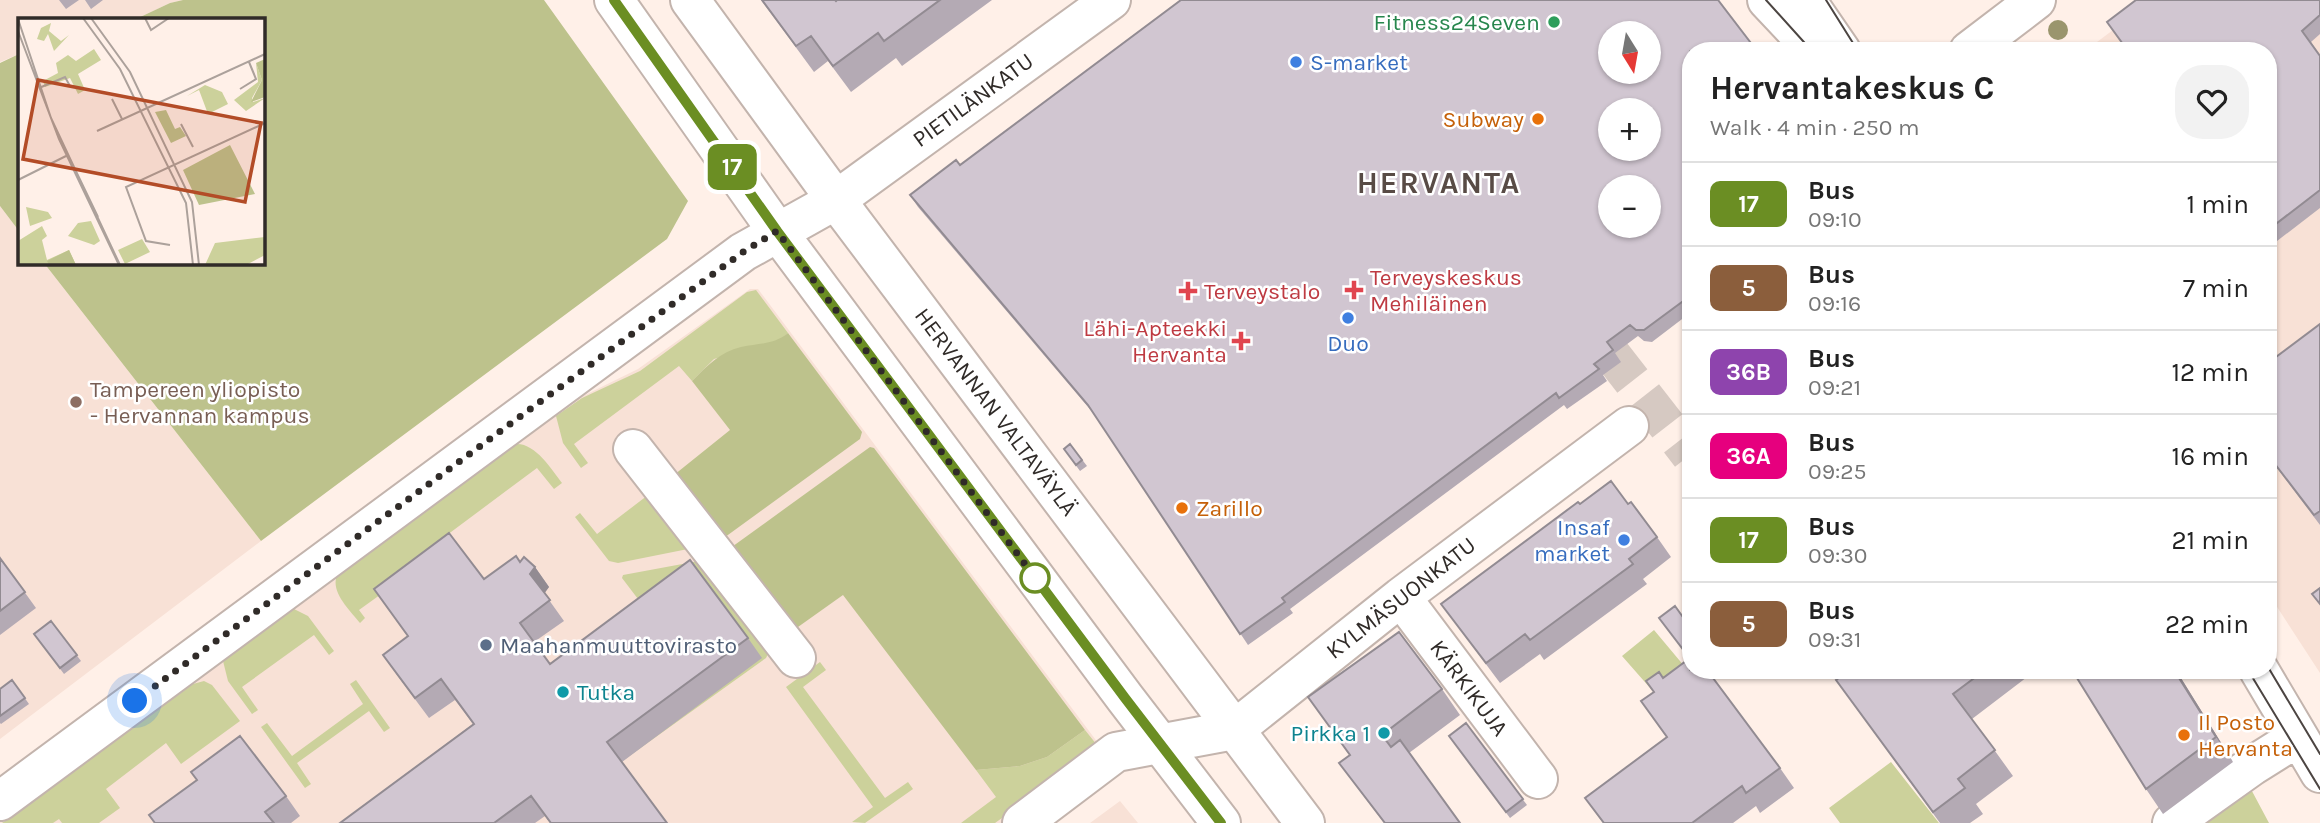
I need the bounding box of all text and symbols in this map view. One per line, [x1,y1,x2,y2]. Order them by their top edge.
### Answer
place label: Fitness24Seven [1373,9,1540,36]
marker: Fitness24Seven [1546,14,1562,30]
inset map [18,18,264,264]
north arrow [1598,21,1661,84]
map controls [1598,21,1661,238]
street label: PIETILÄNKATU [907,47,1039,153]
place label: S-market [1310,49,1408,76]
marker: S-market [1288,54,1304,70]
button: heart [2175,65,2249,139]
text: Hervantakeskus C [1710,69,1994,107]
button: + [1598,98,1661,161]
place label: Subway [1443,106,1524,133]
marker: Subway [1530,111,1546,127]
text: Walk · 4 min · 250 m [1710,114,1919,141]
line badge: 17 [700,144,764,190]
text: 17 [722,153,742,181]
district label: HERVANTA [1357,165,1521,201]
button: − [1598,175,1661,238]
text: Bus [1808,175,1855,206]
text: 1 min [2186,189,2249,220]
text: 17 [1738,190,1759,218]
text: 09:10 [1808,206,1862,233]
text: Bus [1808,259,1855,290]
place label: Terveyskeskus Mehiläinen [1370,264,1522,317]
text: 7 min [2183,273,2249,304]
text: 5 [1742,274,1755,302]
place label: Terveystalo [1204,278,1320,305]
marker: Terveyskeskus Mehiläinen [1344,280,1364,300]
marker: Terveystalo [1178,281,1198,301]
text: 09:16 [1808,290,1861,317]
street label: HERVANNAN VALTAVÄYLÄ [909,303,1083,521]
marker: Duo [1340,310,1356,326]
place label: Lähi-Apteekki Hervanta [1083,315,1227,368]
place label: Duo [1327,330,1369,357]
marker: Lähi-Apteekki Hervanta [1233,333,1249,349]
text: Bus [1808,343,1855,374]
text: 12 min [2171,357,2249,388]
text: 36B [1726,358,1771,386]
text: 09:21 [1808,374,1861,401]
place label: Tampereen yliopisto - Hervannan kampus [90,376,310,429]
marker: Tampereen yliopisto - Hervannan kampus [68,394,84,410]
text: Bus [1808,427,1855,458]
text: 16 min [2172,441,2249,472]
text: 36A [1726,442,1771,470]
text: 09:25 [1808,458,1867,485]
place label: Zarillo [1196,495,1263,522]
marker: Zarillo [1174,500,1190,516]
text: Bus [1808,511,1855,542]
place label: Insaf market [1534,514,1610,567]
text: 21 min [2171,525,2249,556]
text: 17 [1738,526,1759,554]
street label: KYLMÄSUONKATU [1321,531,1481,665]
marker: Insaf market [1616,532,1632,548]
text: 09:30 [1808,542,1868,569]
unlabelled marker [1020,563,1050,593]
text: Bus [1808,595,1855,626]
text: 22 min [2165,609,2249,640]
text: 5 [1742,610,1755,638]
text: 09:31 [1808,626,1861,653]
place label: Maahanmuuttovirasto [500,632,737,659]
street label: KÄRKIKUJA [1424,635,1514,741]
marker: Maahanmuuttovirasto [478,637,494,653]
place label: Tutka [577,679,635,706]
your location [117,683,152,718]
marker: Tutka [555,684,571,700]
place label: Il Posto Hervanta [2198,709,2293,762]
place label: Pirkka 1 [1290,720,1370,747]
marker: Pirkka 1 [1376,725,1392,741]
marker: Il Posto Hervanta [2176,727,2192,743]

